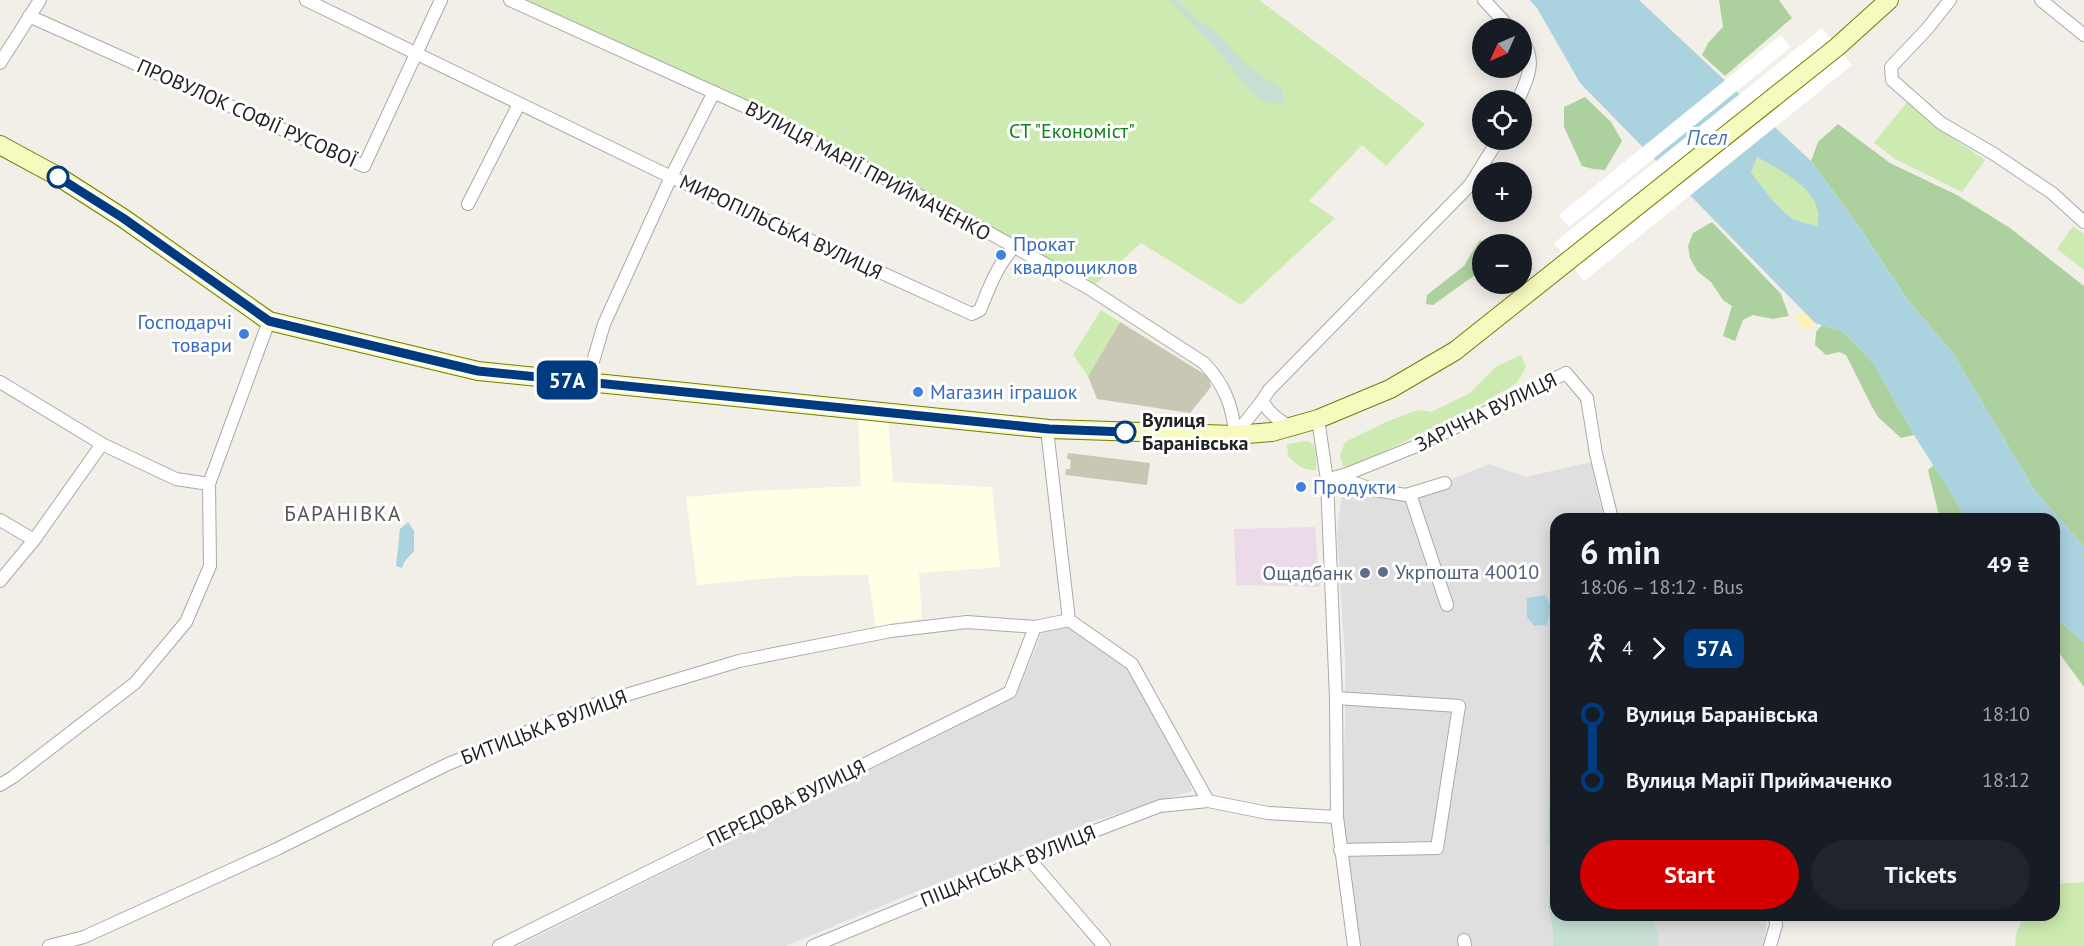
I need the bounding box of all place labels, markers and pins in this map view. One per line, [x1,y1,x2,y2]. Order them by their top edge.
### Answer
unlabelled marker [47,166,69,188]
place label: Прокат квадроциклов [1013,231,1138,280]
marker: Прокат квадроциклов [994,248,1008,262]
place label: Господарчі товари [138,309,232,358]
marker: Господарчі товари [237,327,251,341]
place label: Магазин іграшок [930,379,1078,405]
marker: Магазин іграшок [911,385,925,399]
place label: Вулиця Баранівська [1142,407,1248,456]
marker: Вулиця Баранівська [1114,421,1136,443]
place label: Продукти [1313,474,1396,500]
marker: Продукти [1294,480,1308,494]
place label: Укрпошта 40010 [1395,559,1539,585]
place label: Ощадбанк [1263,560,1353,586]
marker: Укрпошта 40010 [1376,565,1390,579]
marker: Ощадбанк [1358,566,1372,580]

